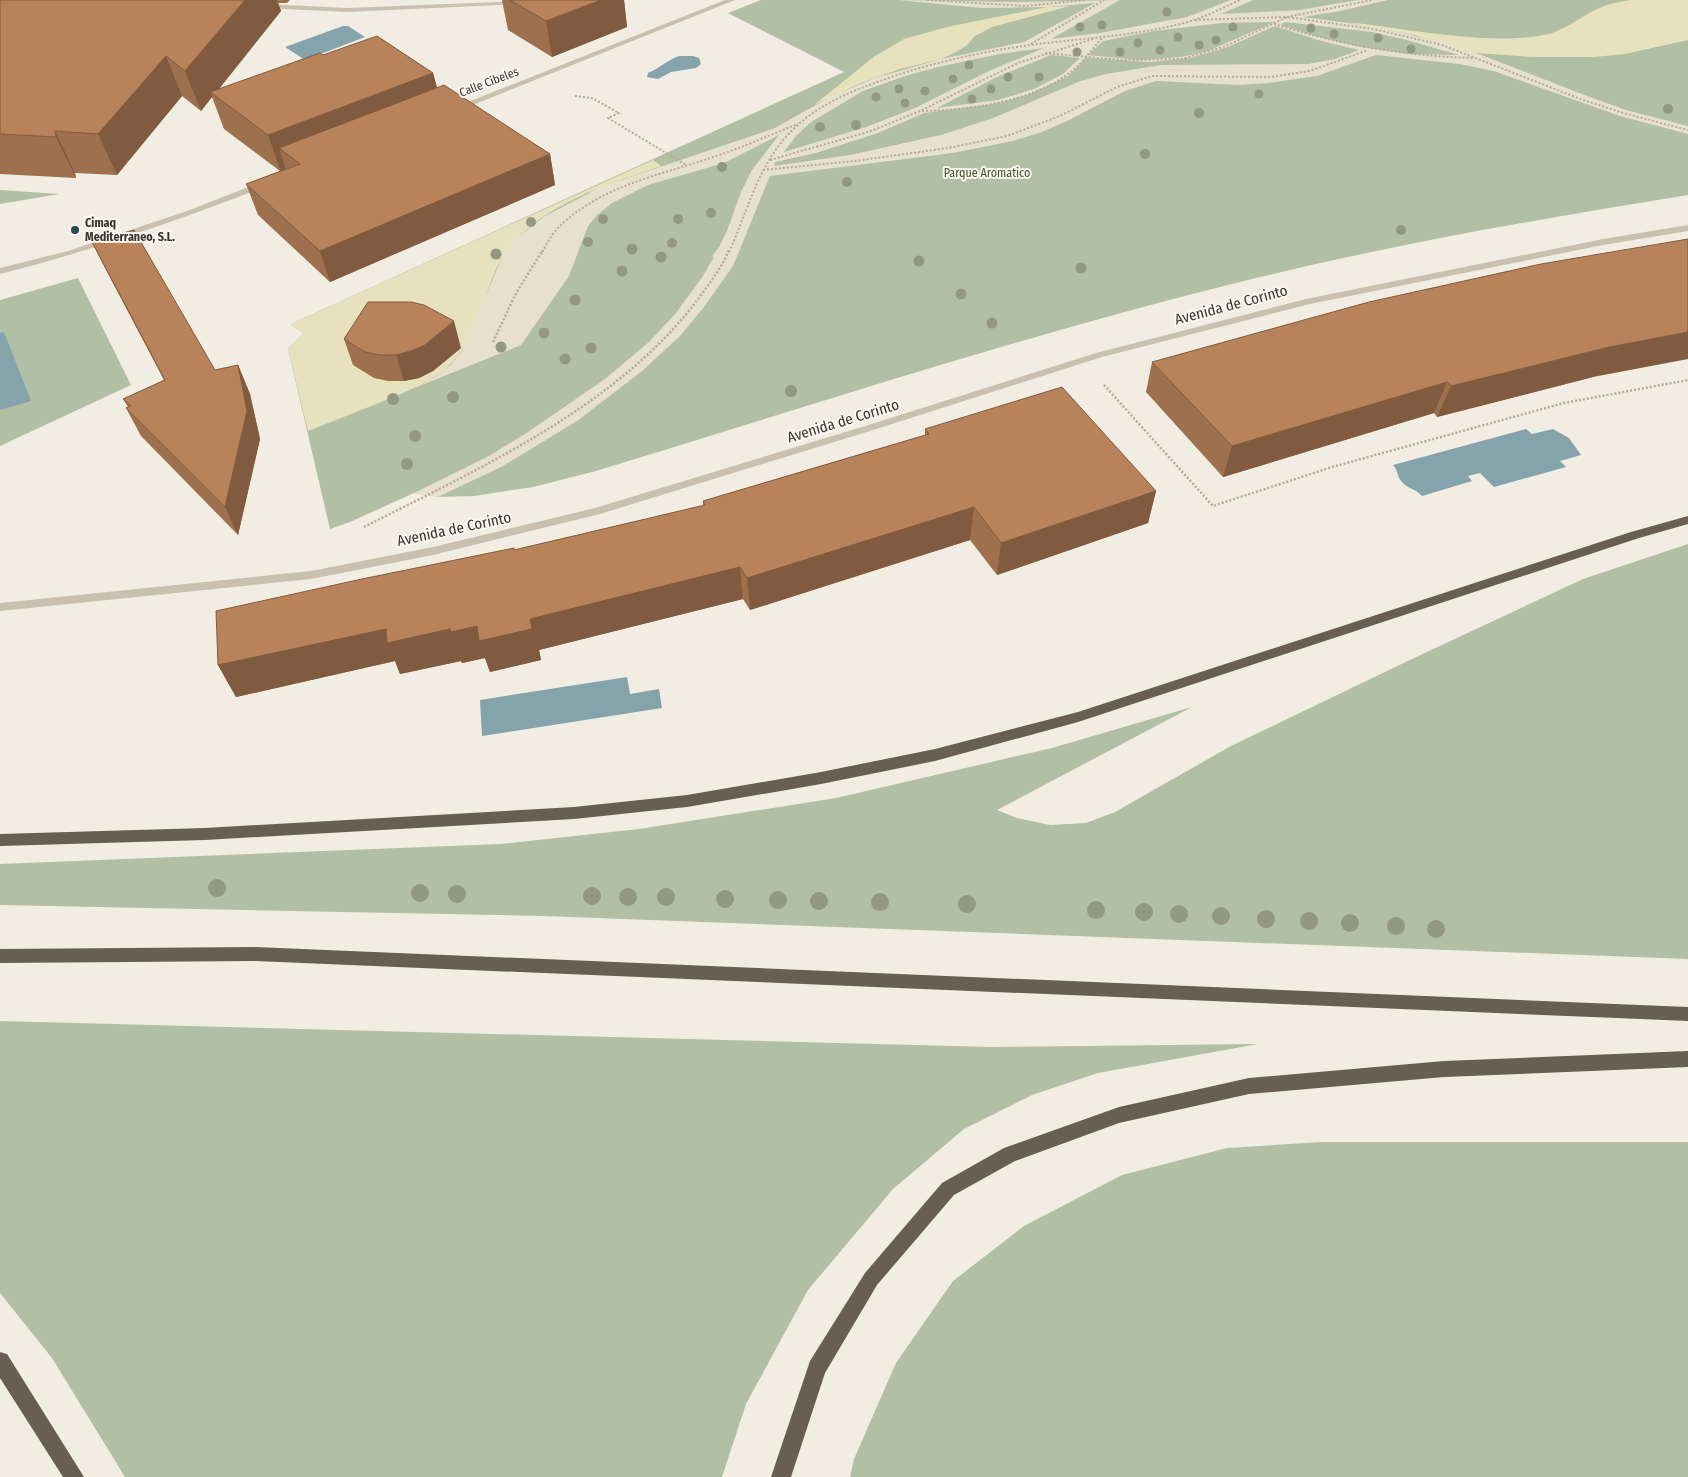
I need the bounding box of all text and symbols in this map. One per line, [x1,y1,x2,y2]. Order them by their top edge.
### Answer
street label: Calle Cibeles [457,64,521,100]
park label: Parque Aromatico [944,166,1030,180]
place label: Cimaq Mediterraneo, S.L. [85,216,175,244]
marker: Cimaq Mediterraneo, S.L. [69,224,81,236]
street label: Avenida de Corinto [1173,281,1290,329]
street label: Avenida de Corinto [785,395,901,447]
street label: Avenida de Corinto [395,508,513,550]

